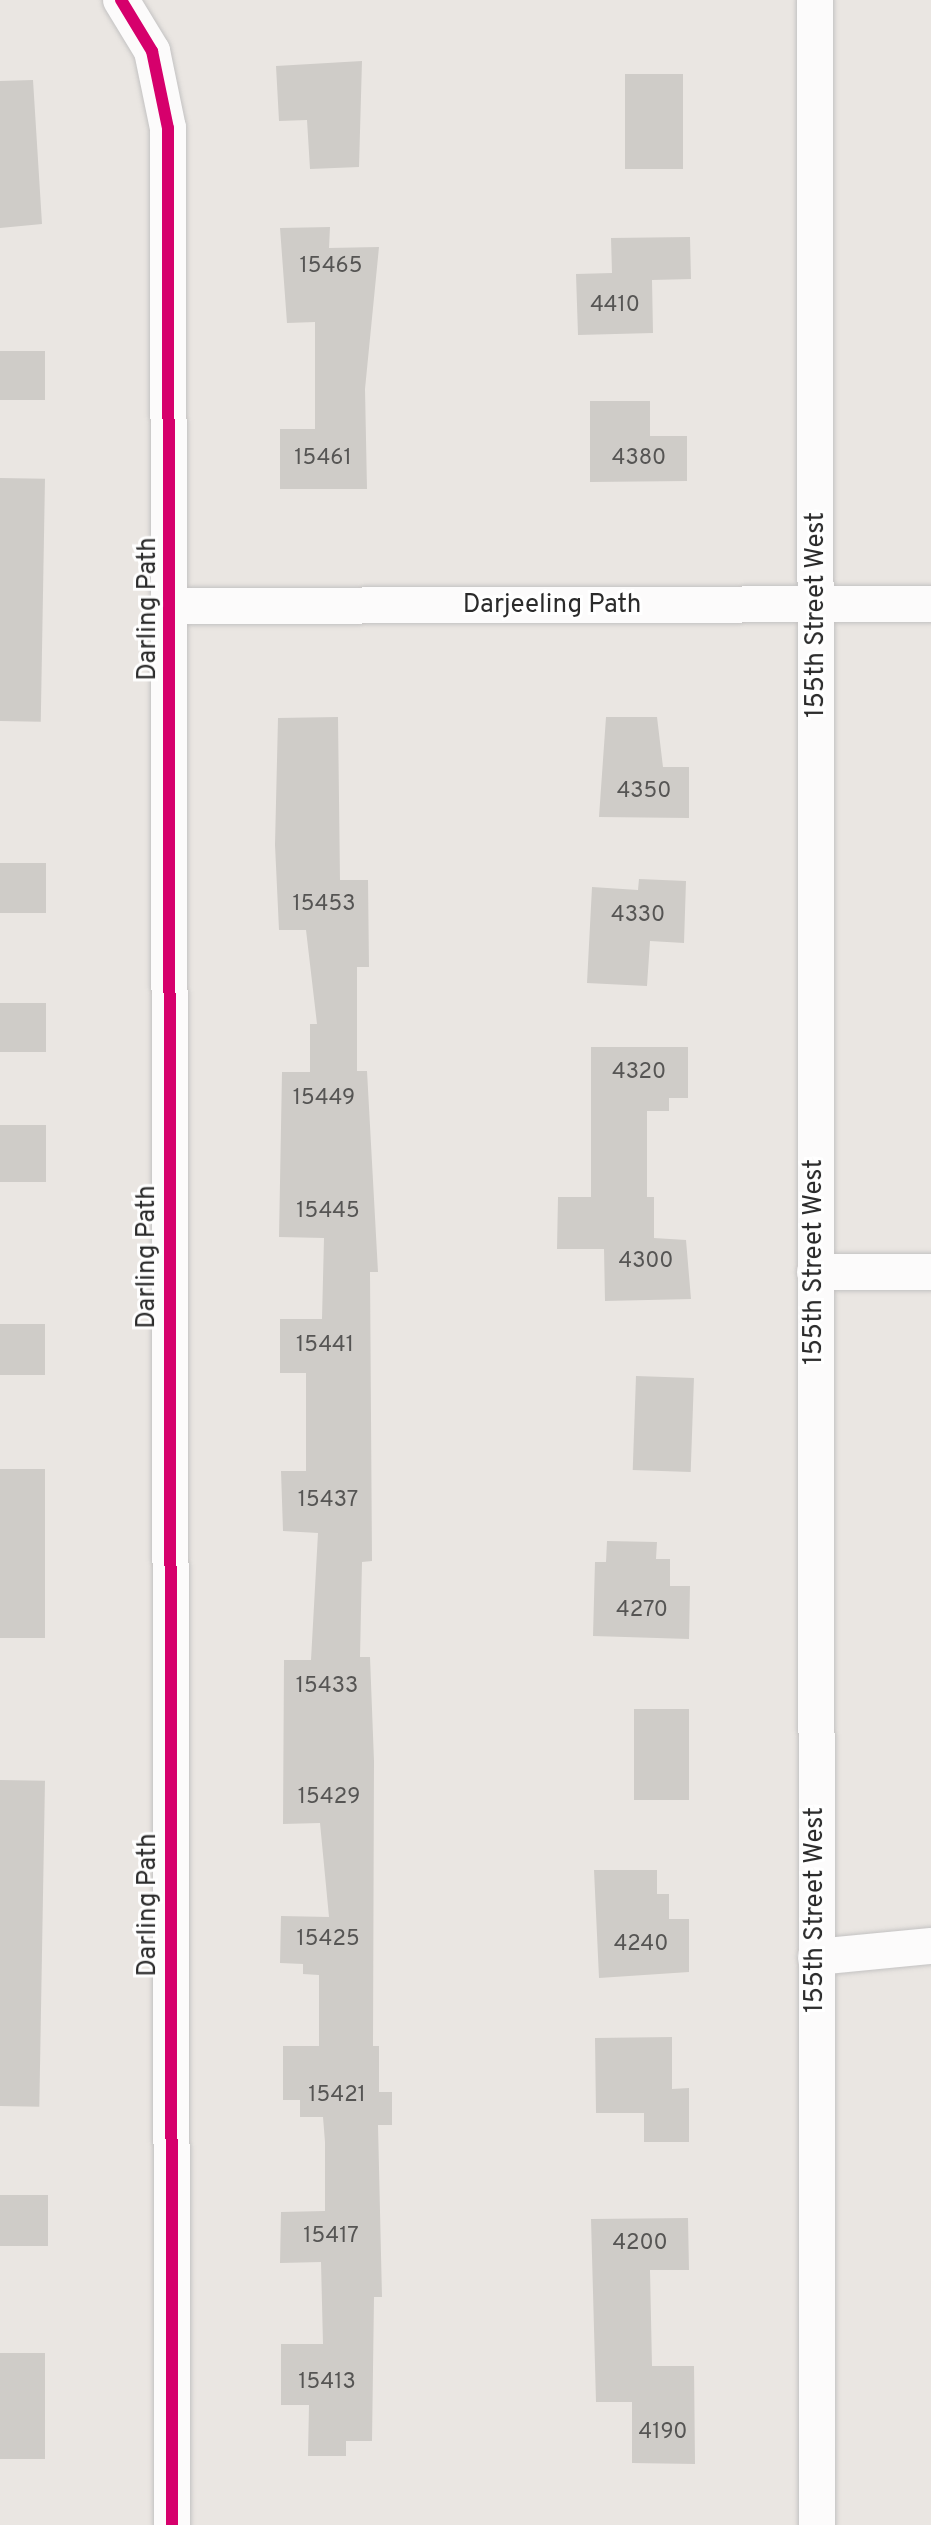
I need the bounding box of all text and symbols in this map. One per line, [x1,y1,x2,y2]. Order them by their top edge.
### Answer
house number: 15465 [300,254,362,280]
house number: 4410 [590,293,640,319]
house number: 15461 [294,446,352,472]
house number: 4380 [612,446,666,472]
street label: 155th Street West [801,512,833,718]
street label: Darling Path [133,537,165,681]
street label: Darjeeling Path [463,590,641,622]
house number: 4350 [617,779,671,805]
house number: 15453 [293,892,355,918]
house number: 4330 [611,903,665,929]
house number: 4320 [612,1060,666,1086]
house number: 15449 [293,1086,355,1112]
street label: 155th Street West [799,1159,831,1365]
street label: Darling Path [132,1185,164,1329]
house number: 15445 [296,1199,360,1225]
house number: 4300 [619,1249,673,1275]
house number: 15441 [296,1333,354,1359]
house number: 15437 [298,1488,358,1514]
house number: 4270 [616,1598,668,1624]
house number: 15433 [296,1674,358,1700]
house number: 15429 [298,1785,360,1811]
street label: 155th Street West [800,1807,832,2013]
street label: Darling Path [133,1833,165,1977]
house number: 15425 [296,1927,360,1953]
house number: 4240 [614,1932,668,1958]
house number: 15421 [308,2083,366,2109]
house number: 15417 [303,2224,359,2250]
house number: 4200 [612,2231,668,2257]
house number: 15413 [298,2370,356,2396]
house number: 4190 [639,2420,687,2446]

